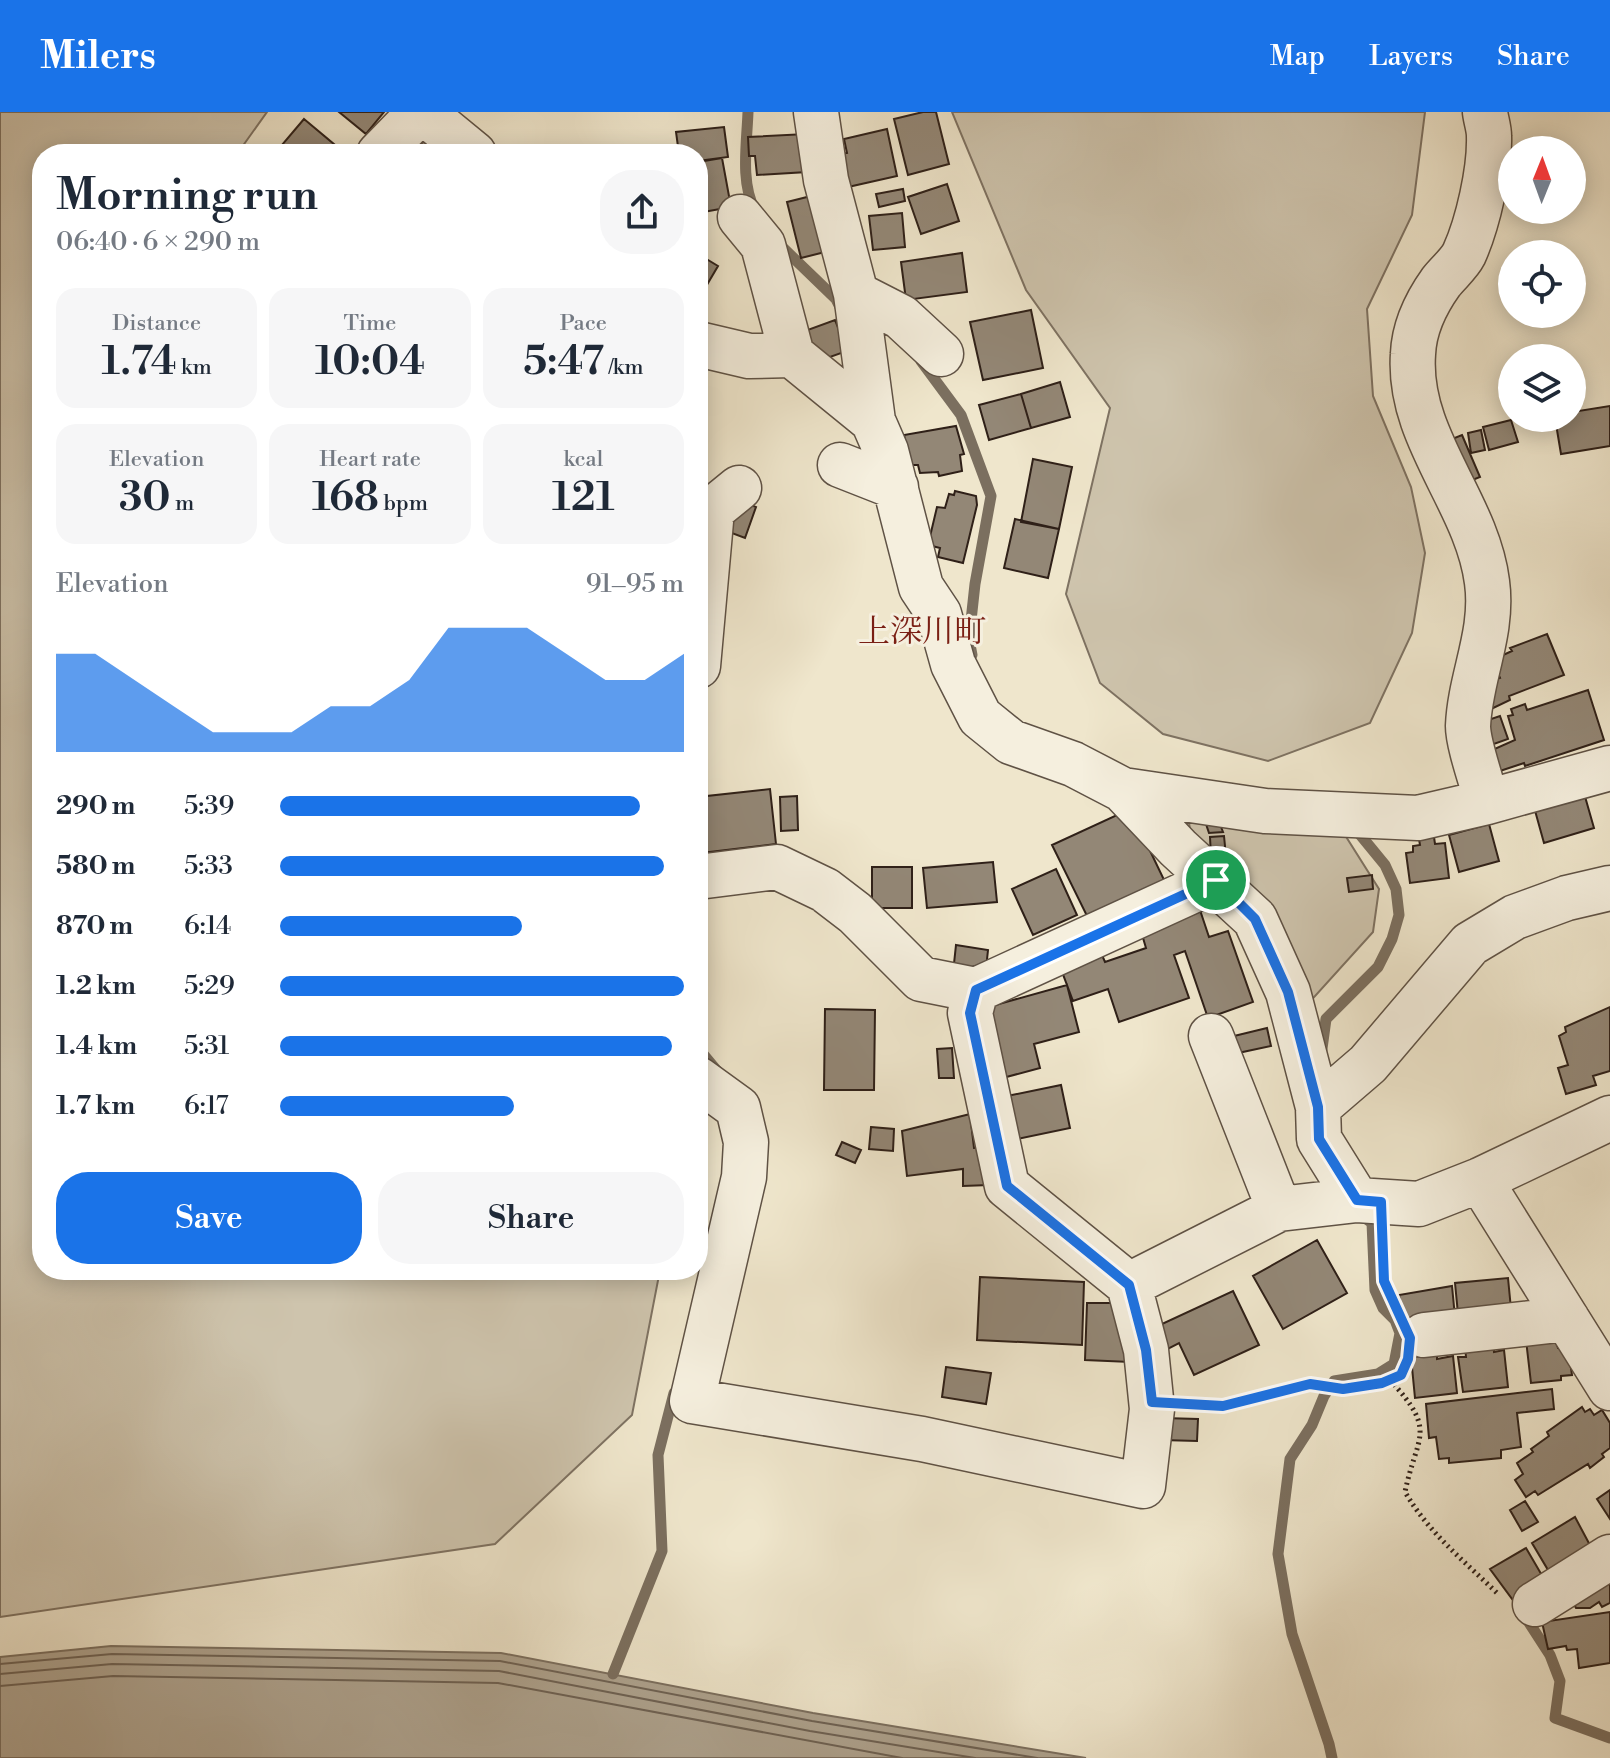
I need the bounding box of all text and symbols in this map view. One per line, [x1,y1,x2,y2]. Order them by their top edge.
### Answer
text: Milers [40,33,156,80]
text: Map [1270,39,1325,74]
text: Layers [1369,39,1453,74]
text: Share [1497,39,1570,74]
north arrow [1498,136,1586,224]
map controls [1498,136,1586,432]
text: Morning run [56,168,318,223]
button: share [600,170,684,254]
text: 06:40 · 6 × 290 m [56,226,260,258]
button: locate [1498,240,1586,328]
text: Distance [112,310,201,337]
text: Time [344,310,396,337]
text: Pace [560,310,607,337]
text: 1.74 [101,337,177,387]
text: 10:04 [315,337,425,387]
text: 5:47 [523,337,604,387]
button: layers [1498,344,1586,432]
text: km [177,354,212,381]
text: /km [604,354,643,381]
text: Elevation [109,446,204,473]
text: Heart rate [319,446,421,473]
text: kcal [563,446,603,473]
text: 30 [119,473,171,523]
text: 168 [312,473,379,523]
text: 121 [552,473,615,523]
text: m [171,490,194,517]
text: bpm [379,490,428,517]
text: Elevation [56,568,169,600]
text: 91–95 m [586,568,684,600]
district label: 上深川町 [858,612,986,652]
text: 290 m [56,790,135,822]
text: 5:39 [184,790,234,822]
pin [1182,846,1250,914]
text: 580 m [56,850,135,882]
text: 5:33 [184,850,233,882]
icon: arrive [1194,858,1238,902]
text: 870 m [56,910,133,942]
text: 6:14 [184,910,231,942]
text: 1.2 km [56,970,136,1002]
text: 5:29 [184,970,235,1002]
text: 1.4 km [56,1030,137,1062]
text: 5:31 [184,1030,229,1062]
text: 1.7 km [56,1090,135,1122]
text: 6:17 [184,1090,229,1122]
button: Save [56,1172,362,1264]
button: Share [378,1172,684,1264]

